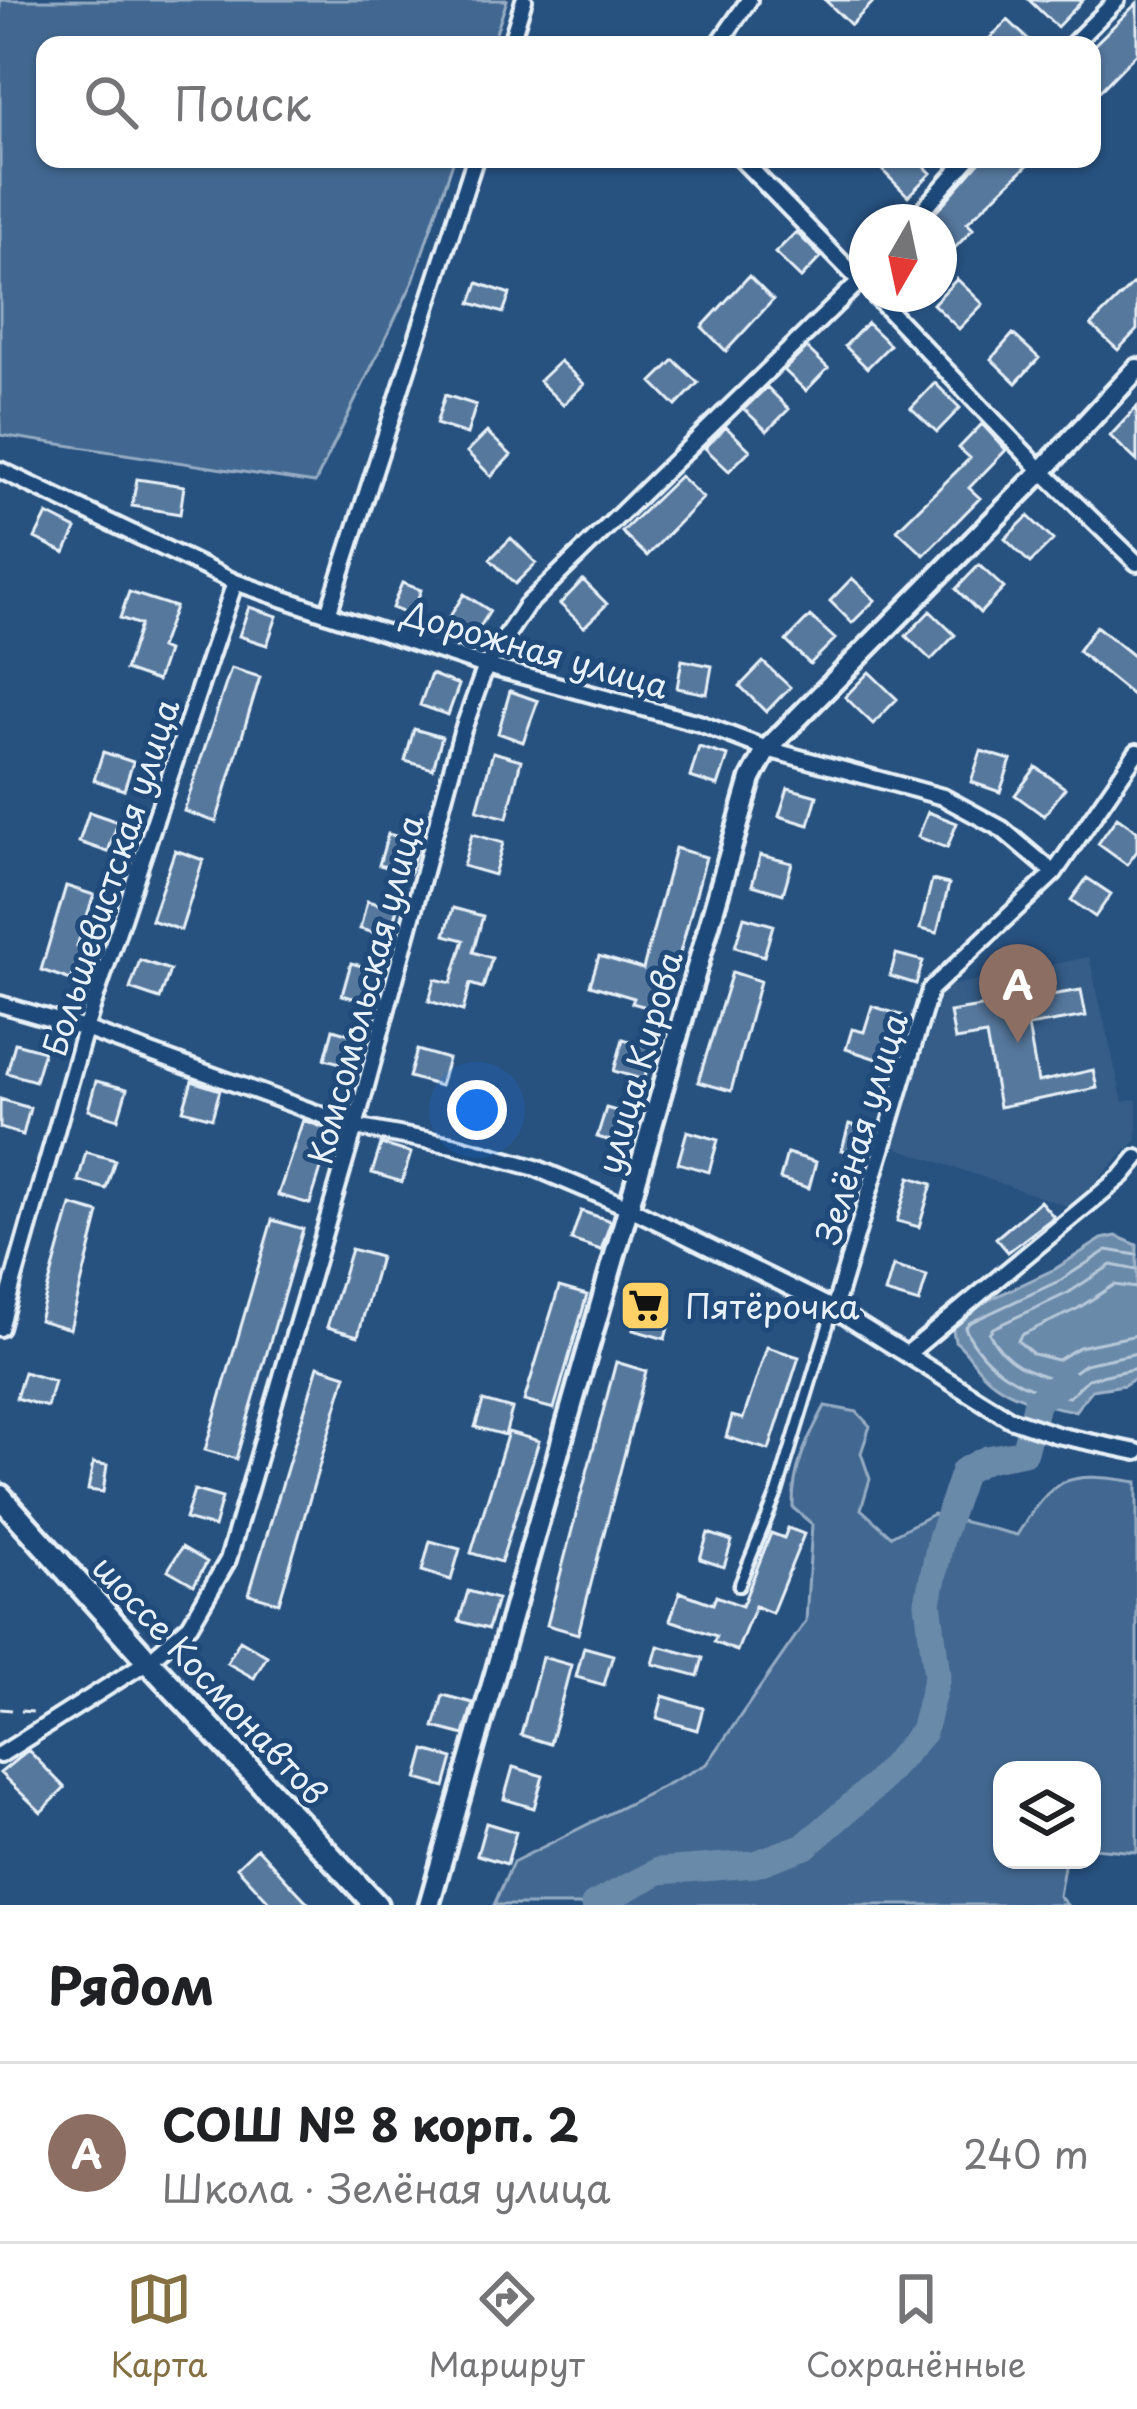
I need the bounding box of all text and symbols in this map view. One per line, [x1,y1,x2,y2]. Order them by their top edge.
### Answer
search box [36,36,1101,168]
text: Поиск [174,68,311,136]
icon: search [78,69,144,135]
north arrow [849,204,957,312]
street label: Дорожная улица [396,586,675,710]
street label: Большевистская улица [28,692,190,1062]
street label: Комсомольская улица [293,809,435,1169]
street label: улица Кирова [582,944,694,1179]
pin: A [979,944,1057,1043]
street label: Зелёная улица [801,1006,919,1250]
your location [447,1080,507,1140]
supermarket icon: Пятёрочка [618,1277,674,1333]
place label: Пятёрочка [685,1280,860,1330]
street label: шоссе Космонавтов [82,1543,340,1815]
map controls [993,1761,1101,1869]
button: layers [993,1761,1101,1869]
text: Рядом [48,1945,214,2022]
text: СОШ № 8 корп. 2 [162,2089,579,2157]
text: A [72,2123,102,2182]
text: 240 m [963,2123,1089,2182]
text: Школа · Зелёная улица [162,2157,611,2216]
tab: Карта [111,2266,207,2388]
tab: Маршрут [429,2266,585,2388]
tab: Сохранённые [806,2266,1026,2388]

